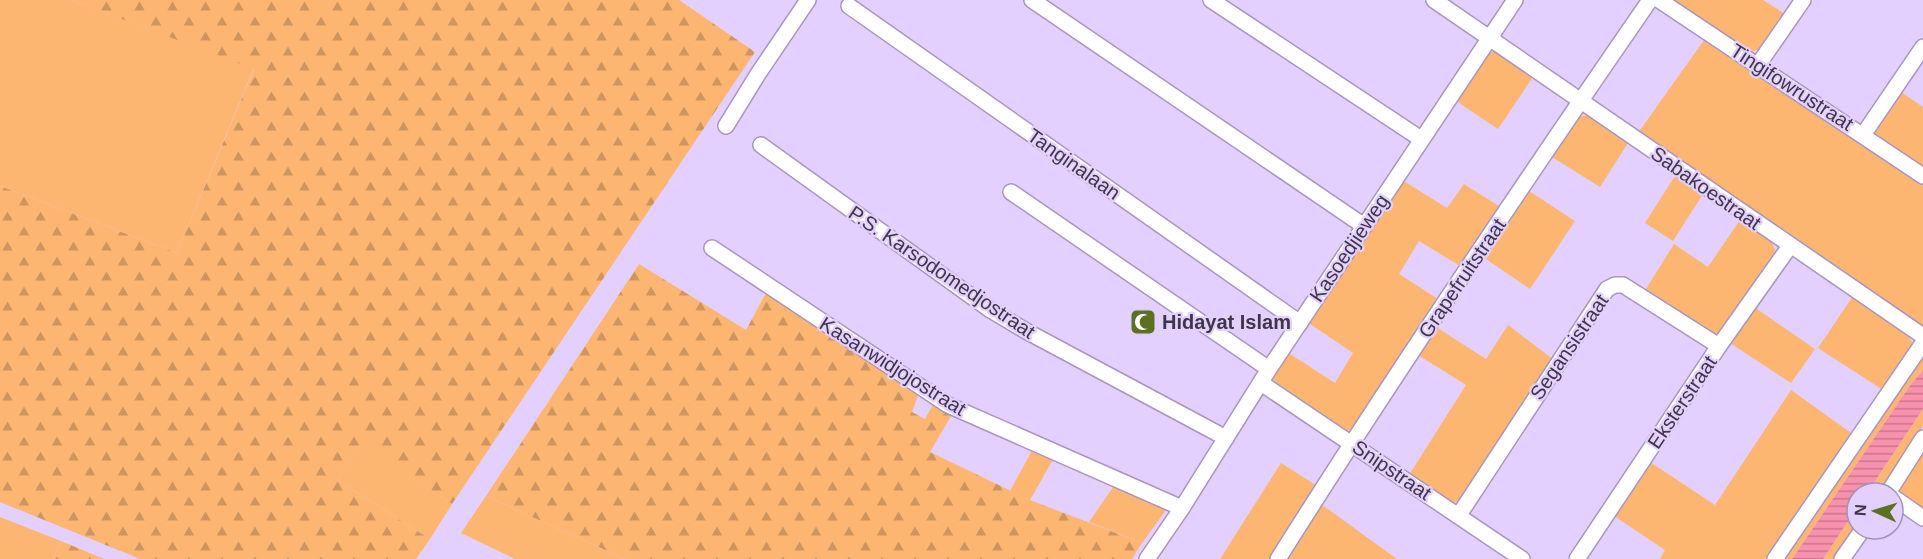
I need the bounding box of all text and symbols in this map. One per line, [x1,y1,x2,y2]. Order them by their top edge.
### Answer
street label: Tingifowrustraat [1727,39,1858,135]
street label: Tanginalaan [1024,124,1124,204]
street label: Sabakoestraat [1647,142,1765,234]
street label: Kasoedjieweg [1305,190,1393,306]
street label: P.S. Karsodomedjostraat [845,201,1040,343]
street label: Grapefruitstraat [1414,214,1510,342]
street label: Segansistraat [1526,290,1613,404]
mosque icon: Hidayat Islam [1128,307,1158,337]
place label: Hidayat Islam [1162,311,1291,333]
street label: Kasanwidjojostraat [816,312,970,420]
street label: Eksterstraat [1643,351,1721,452]
street label: Snipstraat [1349,436,1436,505]
north arrow [1845,481,1905,541]
text: N [1852,504,1869,516]

